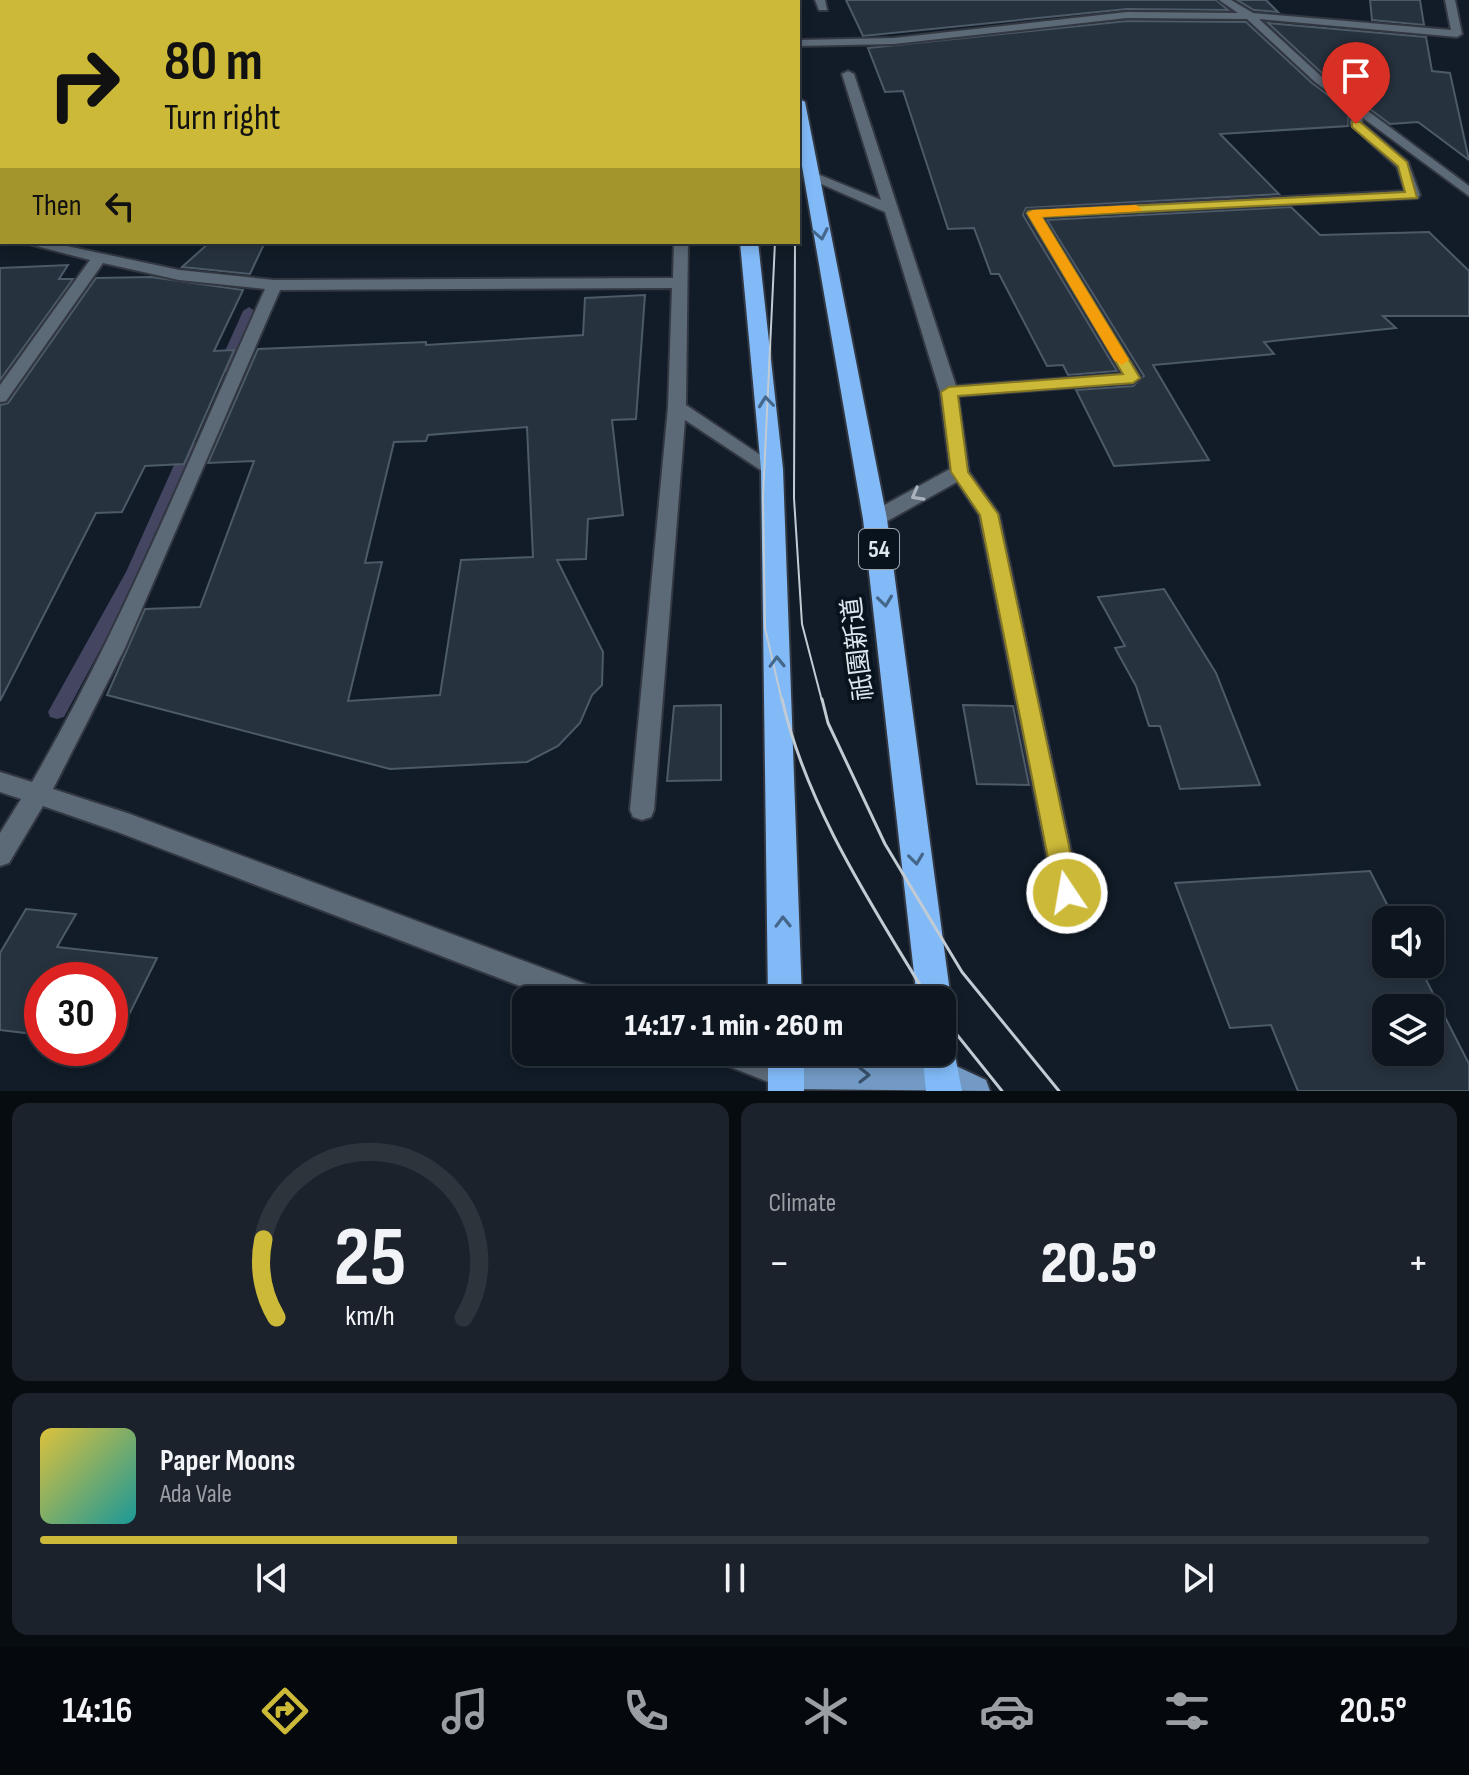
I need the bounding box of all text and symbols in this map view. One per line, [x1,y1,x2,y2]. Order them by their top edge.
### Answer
text: 80 m [164,29,263,96]
icon: right [32,32,136,136]
pin [1322,42,1390,124]
icon: arrive [1334,54,1378,98]
text: Turn right [164,97,281,140]
icon: left [98,184,142,228]
text: Then [32,188,82,224]
one-way arrow [812,228,829,241]
one-way arrow [757,396,774,409]
one-way arrow [911,486,926,501]
road number: 54 [859,529,899,569]
one-way arrow [876,594,893,608]
street label: 祇園新道 [837,595,880,702]
one-way arrow [768,655,786,668]
position arrow [1025,851,1109,935]
one-way arrow [908,853,925,866]
map controls [1372,906,1444,1066]
button: sound [1372,906,1444,978]
one-way arrow [774,915,792,928]
speed limit sign: 30 [24,962,128,1066]
button: layers [1372,994,1444,1066]
text: 14:17 · 1 min · 260 m [625,1008,843,1044]
one-way arrow [858,1066,871,1084]
text: Climate [769,1188,836,1219]
text: 25 [334,1209,407,1309]
text: 20.5° [1040,1228,1157,1300]
text: − [769,1237,790,1290]
text: + [1407,1237,1429,1290]
text: km/h [346,1299,395,1334]
text: Paper Moons [160,1443,295,1479]
text: Ada Vale [160,1479,232,1510]
icon: previous [250,1556,294,1600]
icon: pause [713,1556,757,1600]
icon: next [1176,1556,1220,1600]
icon: directions [257,1683,313,1739]
icon: music [437,1683,493,1739]
icon: phone [618,1683,674,1739]
icon: climate [798,1683,854,1739]
icon: car [979,1683,1035,1739]
icon: filters [1159,1683,1215,1739]
text: 14:16 [62,1690,132,1733]
text: 20.5° [1339,1690,1407,1733]

